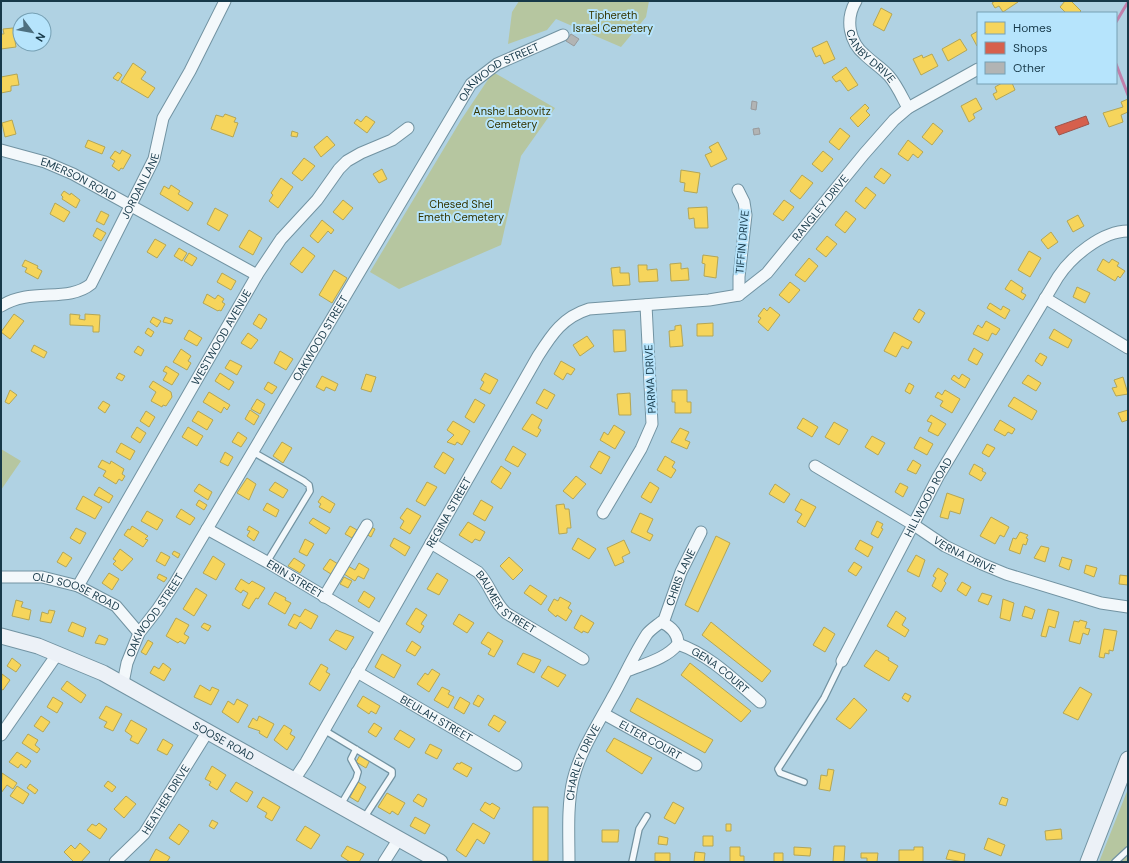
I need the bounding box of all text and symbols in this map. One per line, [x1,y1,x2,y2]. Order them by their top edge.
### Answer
park label: Tiphereth Israel Cemetery [573,8,653,35]
north arrow [12,12,52,52]
legend [977,12,1117,84]
text: Homes [1013,20,1052,36]
street label: CANBY DRIVE [843,28,899,85]
text: N [32,30,49,44]
street label: OAKWOOD STREET [455,39,541,104]
text: Shops [1013,40,1048,56]
text: Other [1013,60,1046,76]
park label: Anshe Labovitz Cemetery [473,104,551,131]
street label: JORDAN LANE [118,151,162,221]
street label: EMERSON ROAD [39,154,119,204]
street label: RANGLEY DRIVE [789,172,851,244]
park label: Chesed Shel Emeth Cemetery [418,197,504,224]
street label: TIFFIN DRIVE [732,210,752,274]
street label: WESTWOOD AVENUE [188,287,254,388]
street label: OAKWOOD STREET [289,293,351,384]
street label: PARMA DRIVE [641,344,659,414]
street label: HILLWOOD ROAD [901,455,955,539]
street label: REGINA STREET [423,475,474,550]
street label: VERNA DRIVE [930,533,998,576]
street label: CHRIS LANE [663,546,699,608]
street label: ERIN STREET [264,556,326,601]
street label: BAUMER STREET [473,568,538,636]
street label: OLD SOOSE ROAD [32,570,123,614]
street label: OAKWOOD STREET [123,571,186,659]
street label: GENA COURT [689,644,752,696]
street label: BEULAH STREET [398,692,475,745]
street label: ELTER COURT [617,717,684,763]
street label: SOOSE ROAD [190,718,257,764]
street label: CHARLEY DRIVE [563,721,603,801]
street label: HEATHER DRIVE [138,762,192,837]

